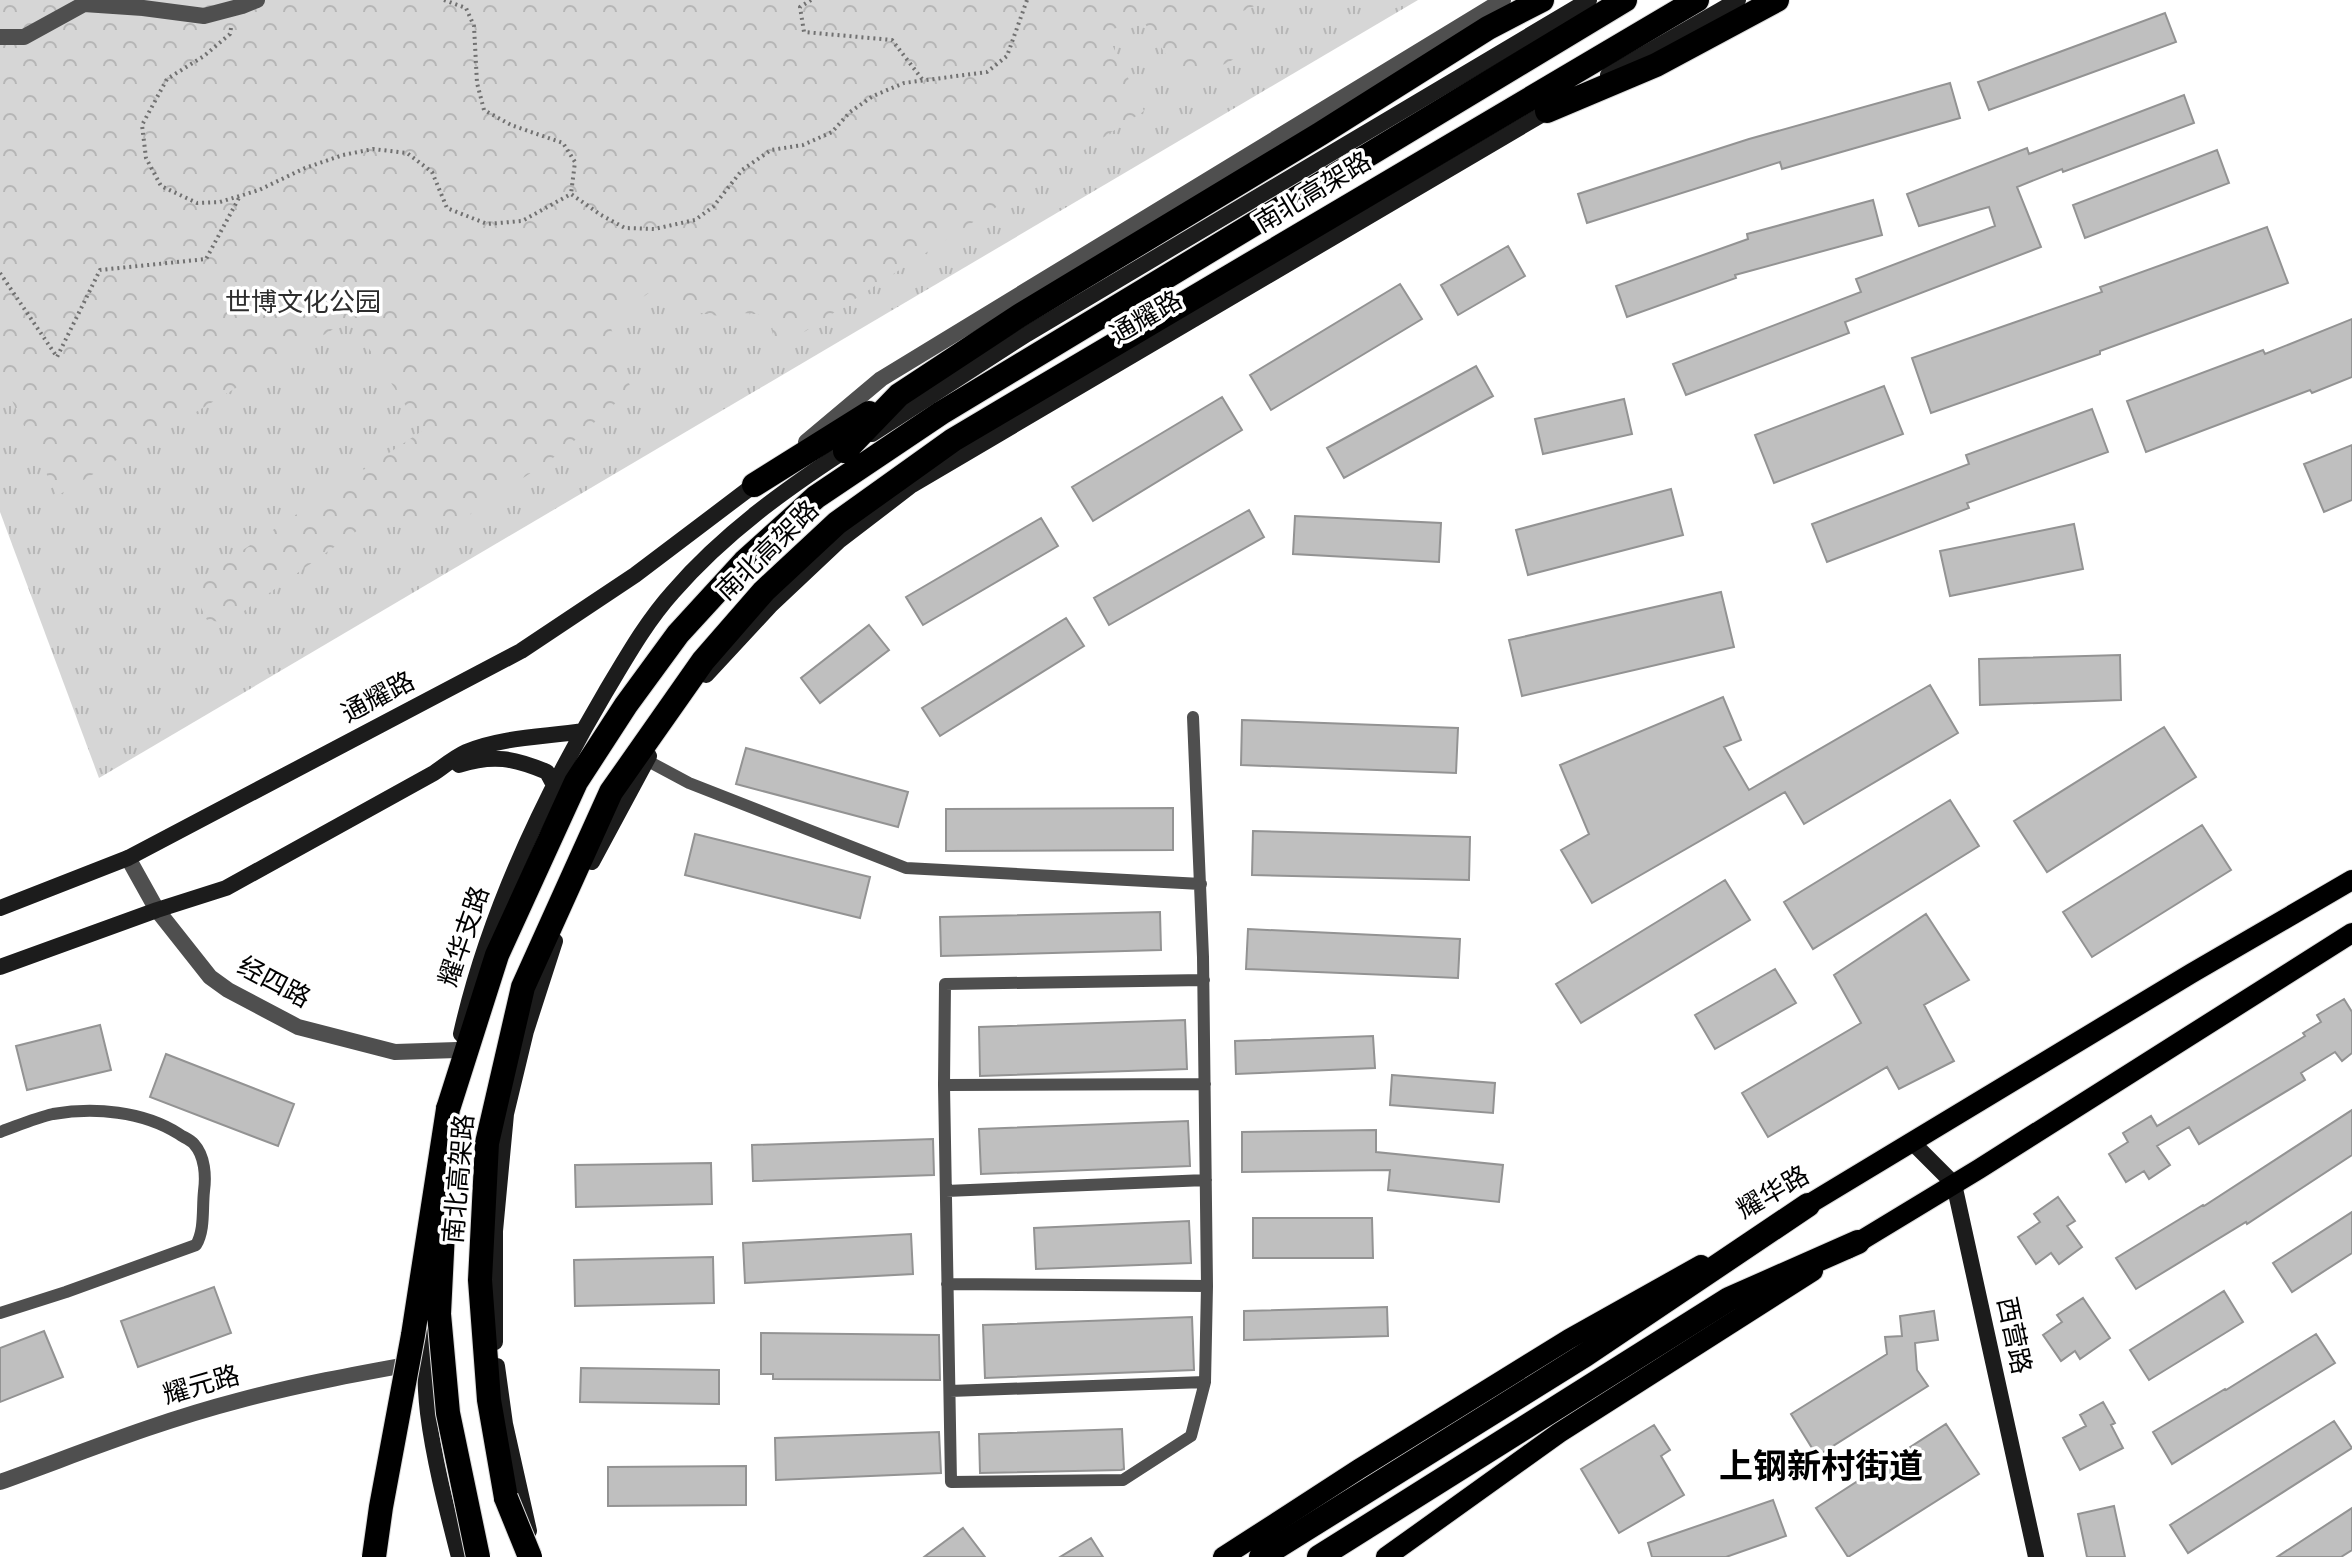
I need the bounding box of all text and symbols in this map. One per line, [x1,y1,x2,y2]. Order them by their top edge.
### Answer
street label: 南北高架路 [1250,146,1378,242]
street label: 通耀路 [1105,285,1189,353]
park label: 世博文化公园 [225,288,381,321]
street label: 南北高架路 [711,495,827,609]
street label: 通耀路 [337,666,421,732]
street label: 耀华支路 [433,882,499,992]
street label: 经四路 [231,951,315,1017]
street label: 南北高架路 [439,1113,483,1245]
street label: 耀华路 [1732,1160,1816,1228]
street label: 西营路 [1988,1294,2036,1378]
street label: 耀元路 [160,1360,244,1414]
district label: 上钢新村街道 [1719,1448,1923,1491]

